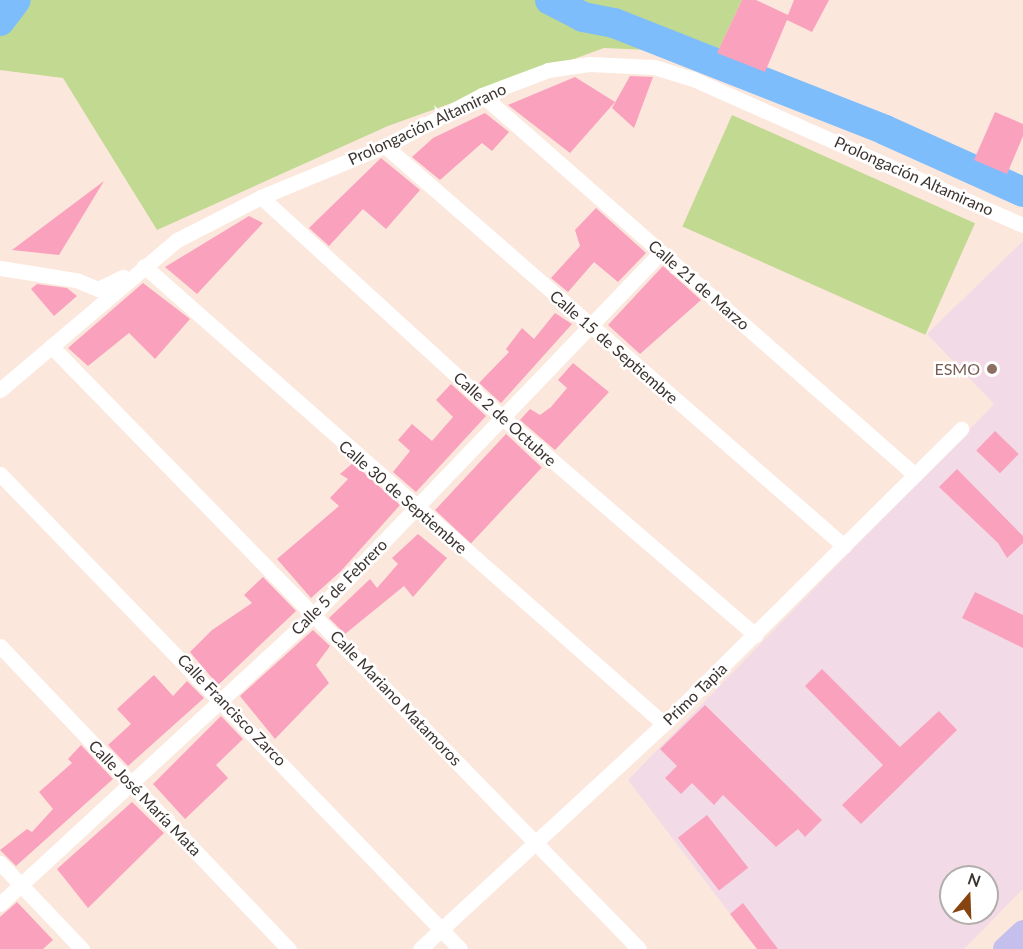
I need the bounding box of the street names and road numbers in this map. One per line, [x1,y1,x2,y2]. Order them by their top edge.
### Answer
street label: Prolongación Altamirano [345,79,509,169]
street label: Prolongación Altamirano [831,132,997,220]
street label: Calle 21 de Marzo [645,236,753,334]
street label: Calle 15 de Septiembre [546,286,682,408]
street label: Calle 2 de Octubre [450,368,560,470]
street label: Calle 30 de Septiembre [335,436,471,558]
street label: Calle 5 de Febrero [287,535,391,639]
street label: Calle Mariano Matamoros [326,626,466,770]
street label: Calle Francisco Zarco [174,650,290,770]
street label: Primo Tapia [659,659,731,729]
street label: Calle José María Mata [85,736,205,860]

